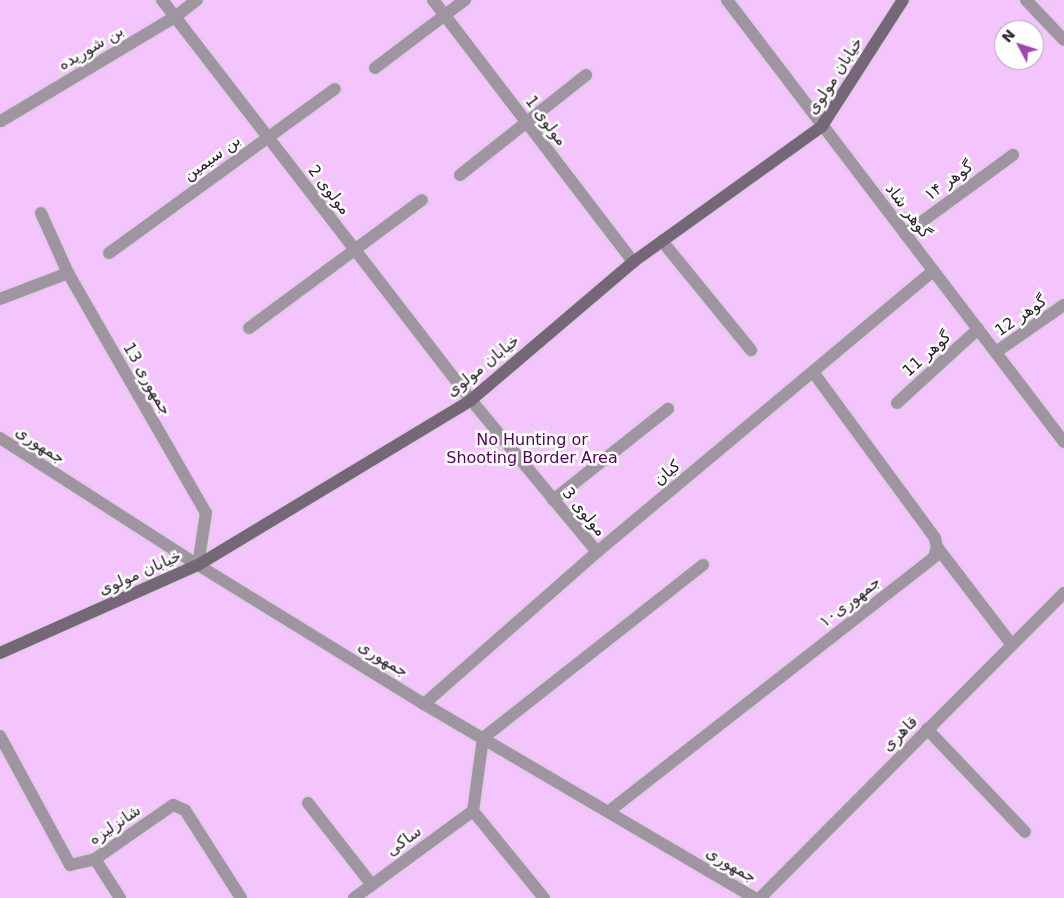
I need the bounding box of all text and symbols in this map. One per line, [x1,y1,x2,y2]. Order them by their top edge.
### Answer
north arrow [994,20,1044,70]
street label: بن شوریده [55,21,127,75]
text: N [998,26,1018,46]
street label: خیابان مولوی [803,34,867,118]
street label: مولوی 1 [521,92,571,150]
street label: بن سیمین [180,131,244,185]
street label: گوهر ۱۴ [921,157,977,205]
street label: مولوی 2 [304,161,354,219]
street label: گوهر شاد [881,180,935,242]
street label: گوهر 12 [991,291,1051,341]
street label: گوهر 11 [899,327,955,381]
street label: خیابان مولوی [443,331,523,401]
street label: جمهوری 13 [119,339,175,419]
street label: جمهوری [12,422,68,468]
park label: No Hunting or Shooting Border Area [446,430,618,468]
street label: کیان [650,456,684,490]
street label: مولوی 3 [558,484,610,540]
street label: خیابان مولوی [96,546,184,600]
street label: جمهوری۱۰ [816,572,884,632]
street label: جمهوری [354,637,412,681]
street label: قاهری [878,712,922,756]
street label: شانزلیزه [85,801,145,849]
street label: ساکی [382,822,426,860]
street label: جمهوری [702,843,760,887]

